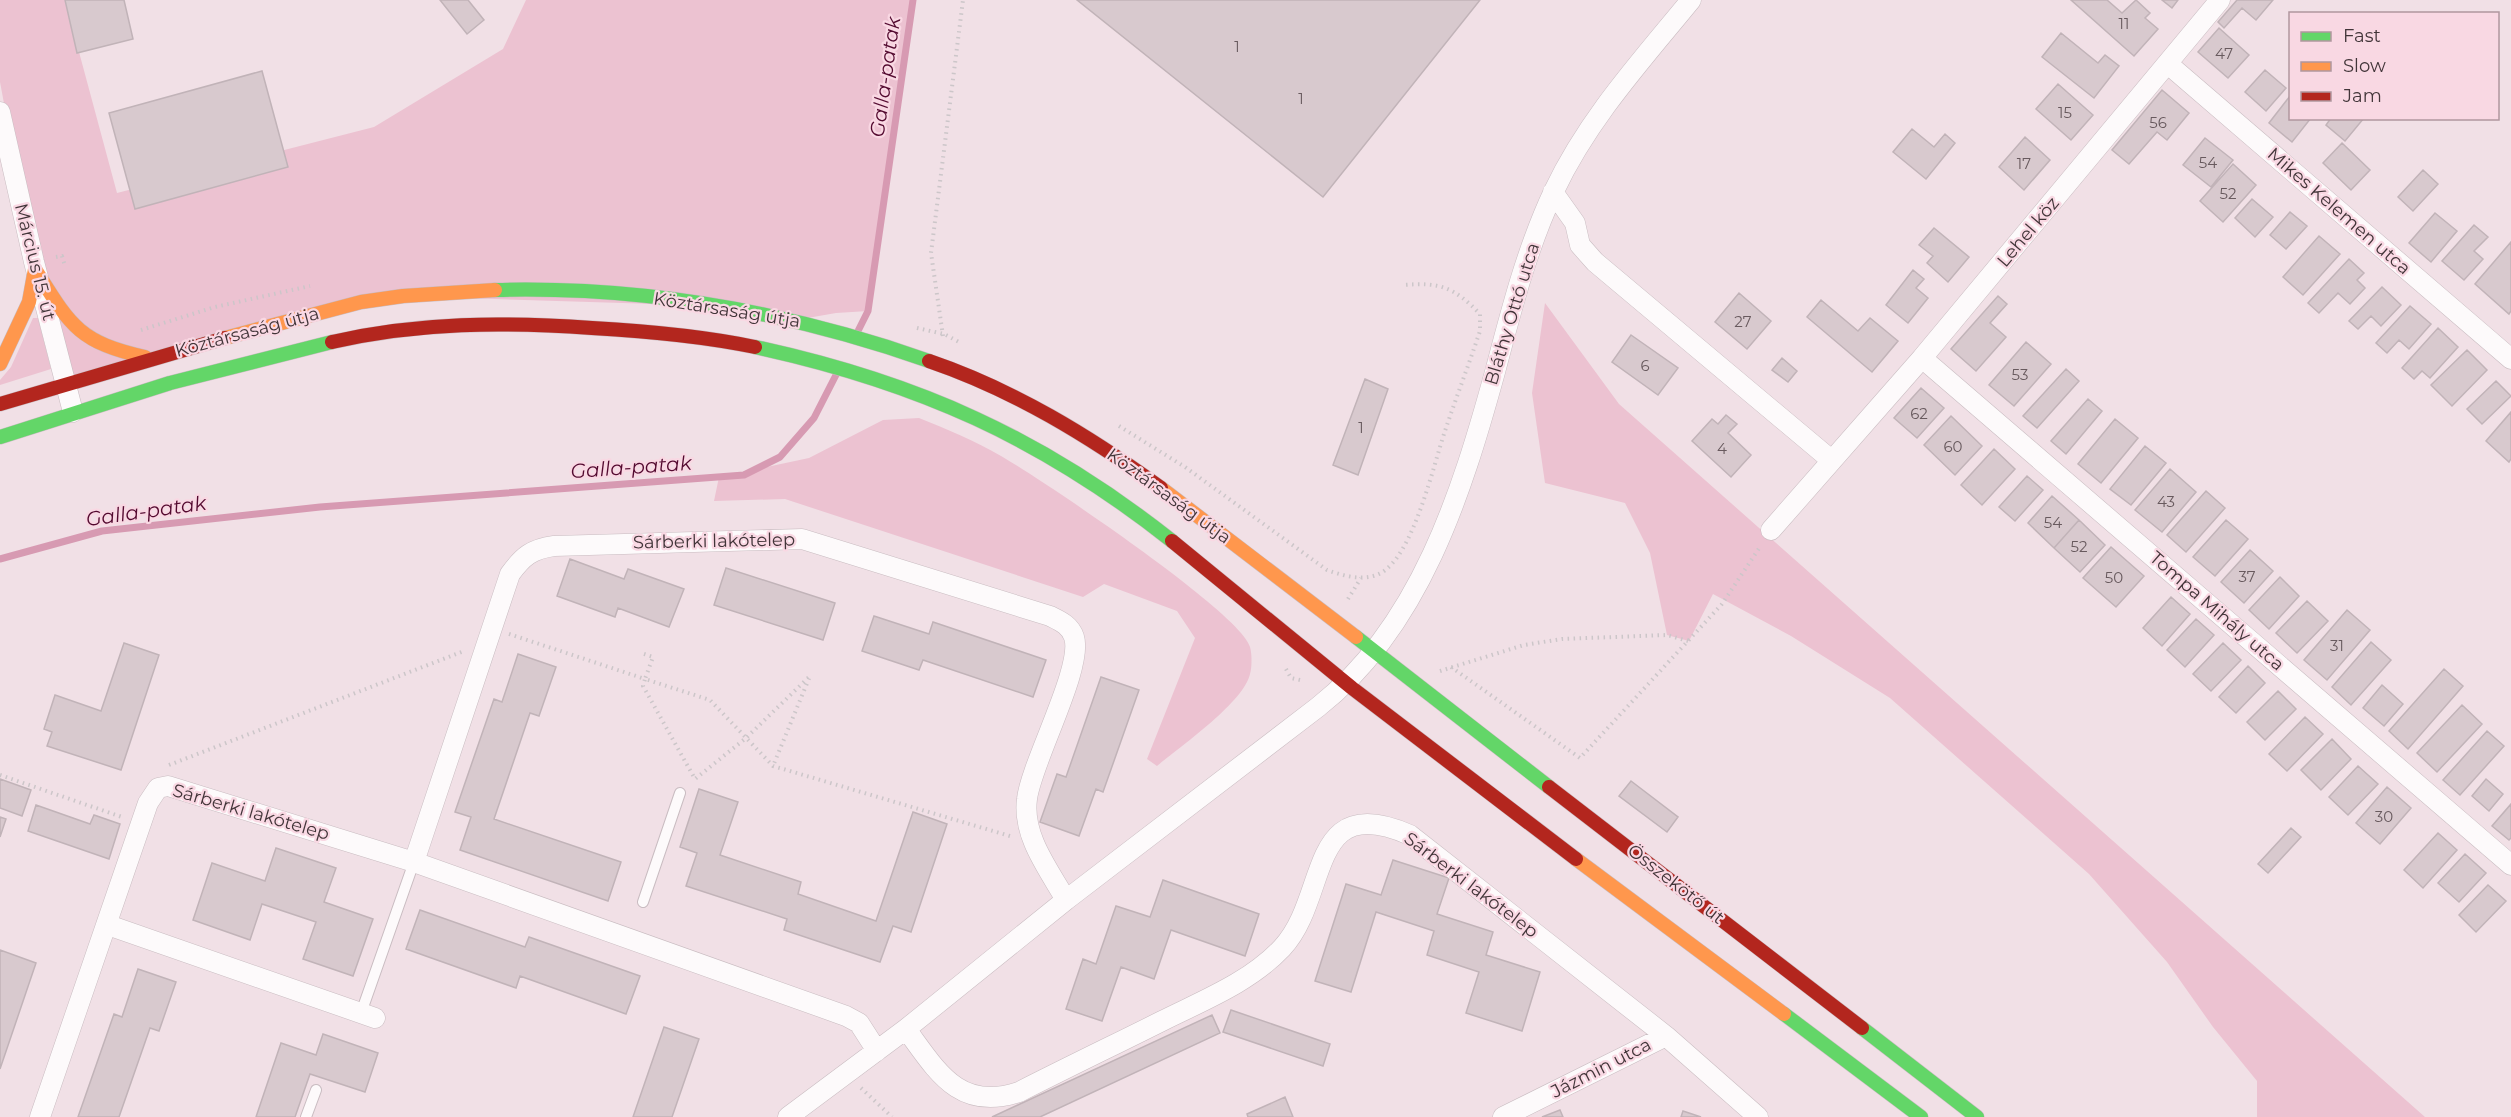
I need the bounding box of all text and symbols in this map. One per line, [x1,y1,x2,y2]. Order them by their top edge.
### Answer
legend [2289,12,2499,120]
water label: Galla-patak [865,14,905,139]
house number: 11 [2119,14,2129,33]
text: Fast [2343,25,2381,47]
house number: 1 [1234,37,1240,56]
house number: 47 [2215,44,2233,63]
text: Slow [2343,55,2386,77]
text: Jam [2342,85,2382,107]
house number: 1 [1298,89,1304,108]
house number: 15 [2058,103,2072,122]
house number: 56 [2149,113,2167,132]
street label: Mikes Kelemen utca [2263,143,2415,279]
house number: 54 [2199,153,2217,172]
house number: 17 [2017,154,2031,173]
house number: 52 [2220,184,2236,203]
street label: Lehel köz [1992,193,2064,271]
street label: Március 15. út [10,201,60,323]
street label: Bláthy Ottó utca [1480,240,1544,388]
street label: Köztársaság útja [652,288,802,332]
street label: Köztársaság útja [173,302,321,362]
house number: 27 [1734,312,1752,331]
house number: 6 [1640,356,1650,375]
house number: 53 [2012,365,2028,384]
house number: 62 [1910,404,1928,423]
house number: 1 [1358,418,1364,437]
house number: 60 [1943,437,1963,456]
house number: 4 [1717,439,1727,458]
street label: Köztársaság útja [1103,444,1235,548]
water label: Galla-patak [570,451,693,483]
water label: Galla-patak [84,491,209,531]
house number: 43 [2157,492,2175,511]
house number: 54 [2044,513,2062,532]
street label: Sárberki lakótelep [633,529,795,553]
house number: 52 [2071,537,2087,556]
street label: Tompa Mihály utca [2145,547,2289,675]
house number: 37 [2238,567,2256,586]
house number: 50 [2105,568,2123,587]
house number: 31 [2330,636,2344,655]
street label: Sárberki lakótelep [170,779,332,845]
house number: 30 [2375,807,2393,826]
street label: Sárberki lakótelep [1400,827,1542,943]
street label: Összekötő út [1623,839,1729,929]
street label: Jázmin utca [1546,1033,1655,1103]

